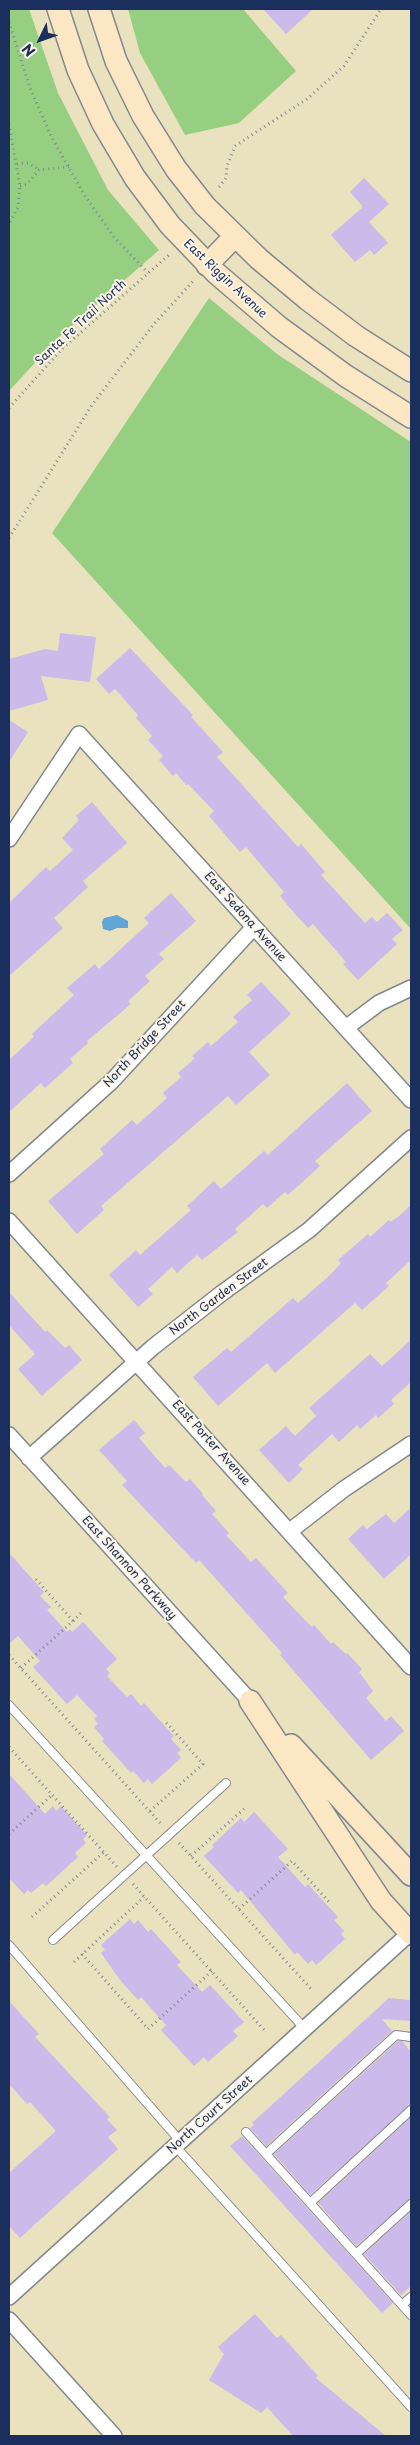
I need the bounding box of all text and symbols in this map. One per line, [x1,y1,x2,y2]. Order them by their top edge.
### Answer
north arrow [15,15,65,65]
text: N [17,39,40,62]
street label: East Riggin Avenue [180,237,270,321]
street label: Santa Fe Trail North [33,277,129,369]
street label: East Sedona Avenue [201,869,289,965]
street label: North Bridge Street [101,997,189,1091]
street label: North Garden Street [167,1255,271,1339]
street label: East Porter Avenue [169,1397,253,1489]
street label: East Shannon Parkway [79,1513,179,1623]
street label: North Court Street [164,2073,256,2157]

